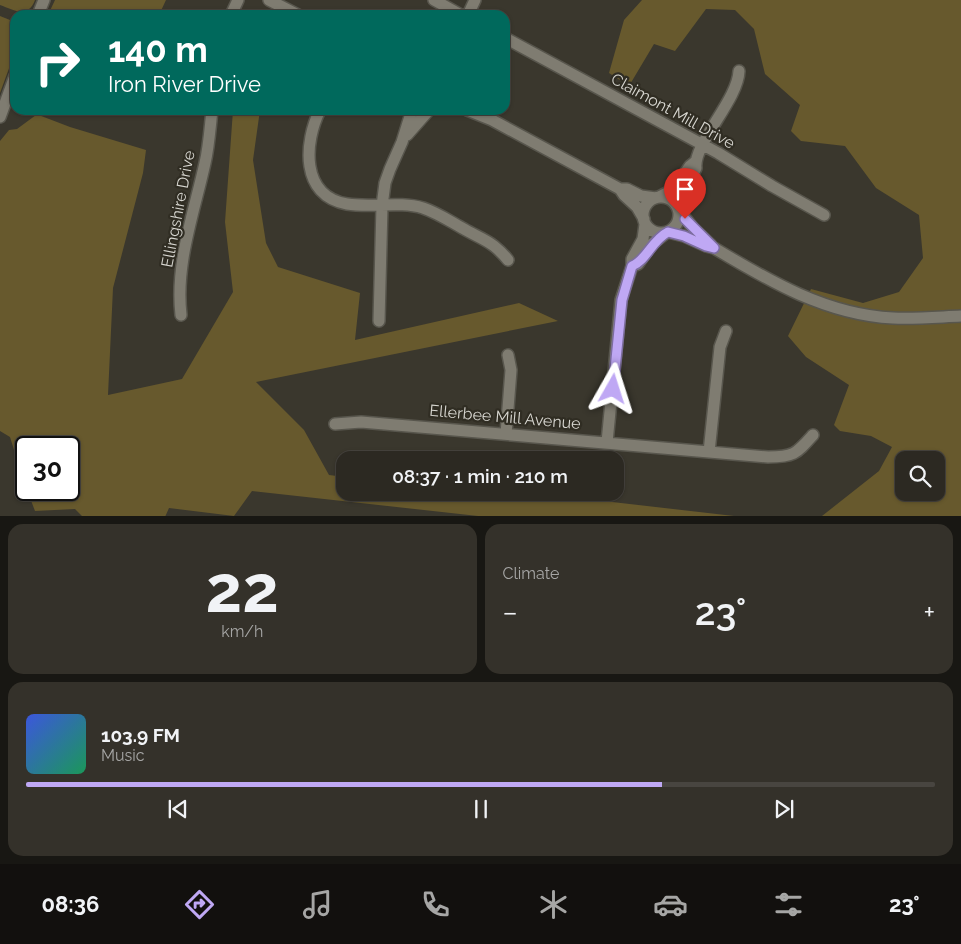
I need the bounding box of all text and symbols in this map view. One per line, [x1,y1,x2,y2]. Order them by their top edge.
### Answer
text: 140 m [108,29,208,70]
icon: right [25,30,90,95]
street label: Claimont Mill Drive [608,69,738,153]
text: Iron River Drive [108,71,261,97]
street label: Ellingshire Drive [157,149,199,269]
pin [664,168,706,219]
icon: arrive [671,175,699,203]
position arrow [586,362,638,414]
street label: Ellerbee Mill Avenue [429,401,581,433]
speed limit sign: 30 [15,436,80,501]
map controls [895,451,945,501]
button: search [895,451,945,501]
text: 08:37 · 1 min · 210 m [392,465,568,487]
text: 22 [206,551,279,627]
text: Climate [503,564,559,583]
text: 23° [695,589,746,634]
text: − [503,596,518,629]
text: + [923,596,935,629]
text: km/h [221,622,263,641]
text: 103.9 FM [101,724,180,746]
text: Music [101,746,145,765]
icon: previous [164,795,192,823]
icon: pause [467,795,495,823]
icon: next [770,795,798,823]
icon: directions [182,887,217,922]
icon: music [300,887,335,922]
icon: phone [418,887,453,922]
icon: climate [536,887,571,922]
icon: car [653,887,688,922]
icon: filters [771,887,806,922]
text: 08:36 [41,891,99,917]
text: 23° [889,891,920,917]

